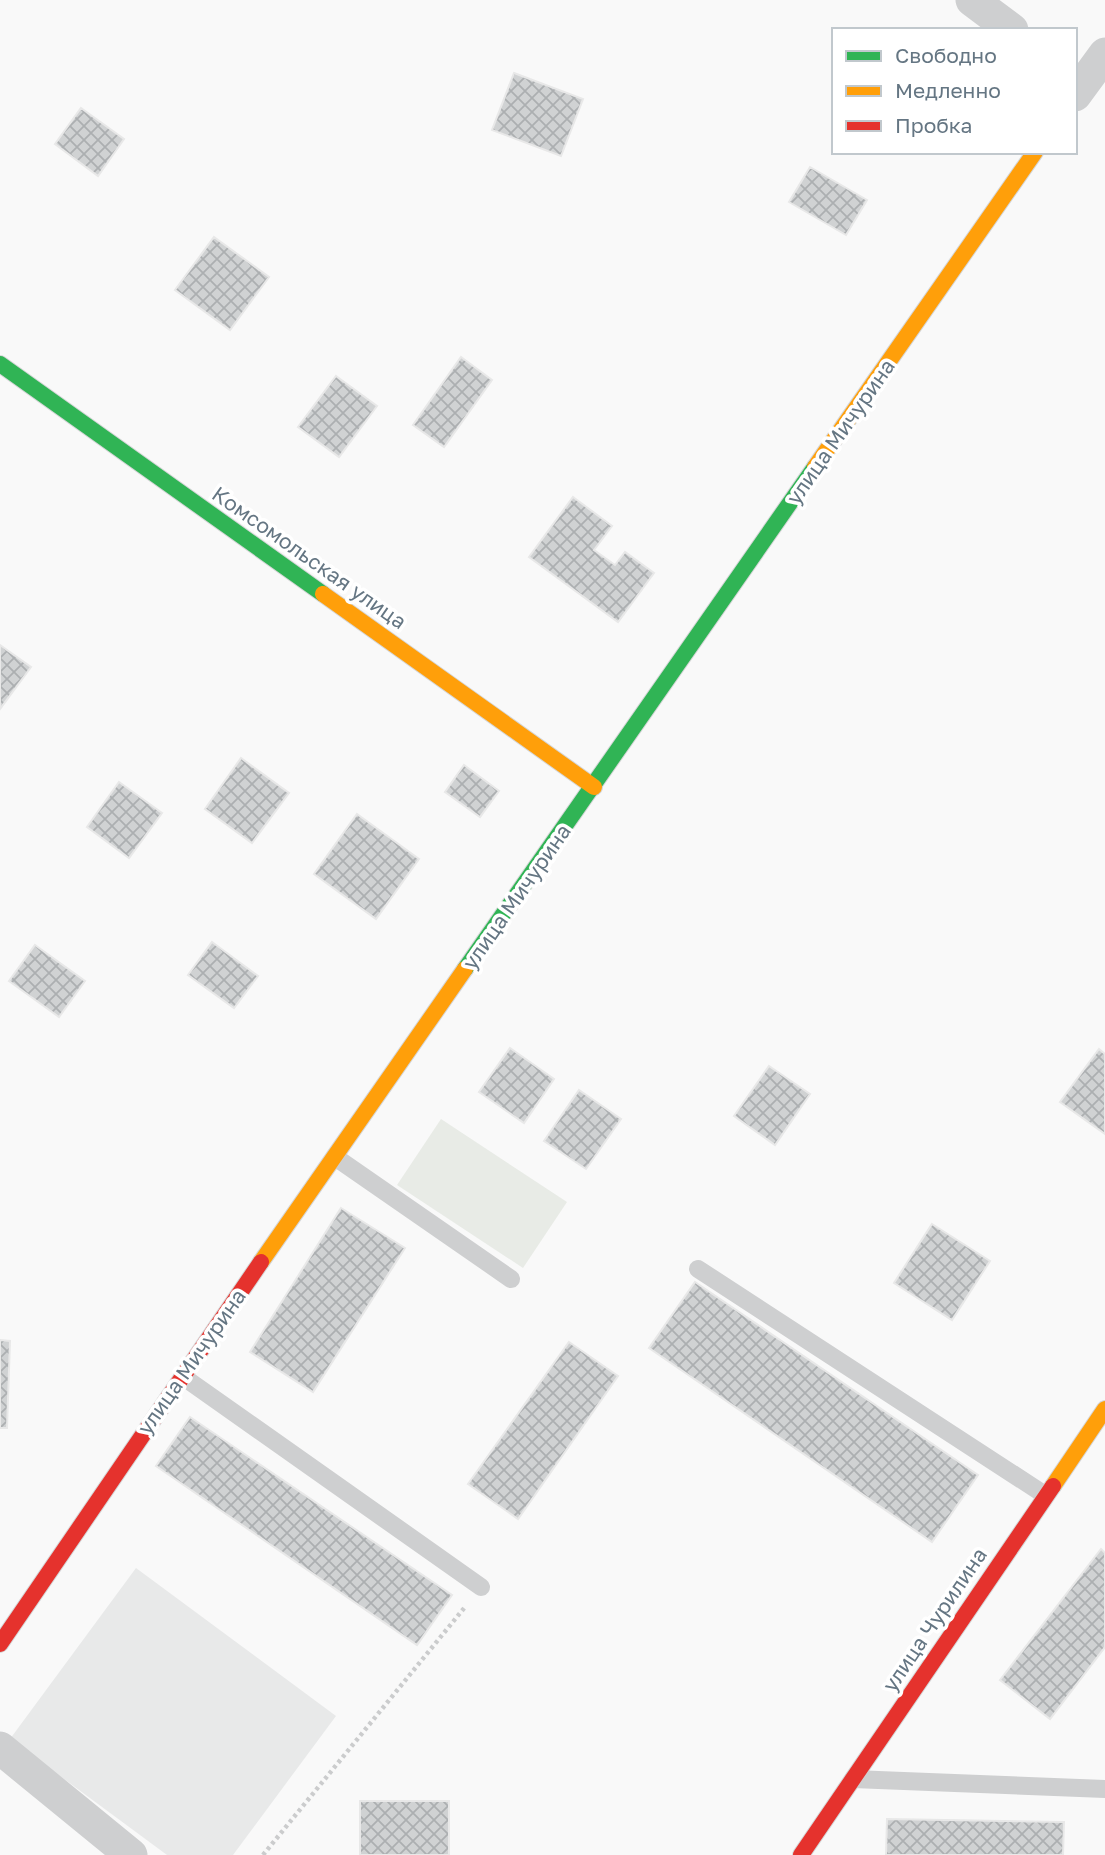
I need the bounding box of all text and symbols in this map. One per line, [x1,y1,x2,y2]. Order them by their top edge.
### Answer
legend [832,28,1077,154]
text: Свободно [895,42,997,68]
text: Медленно [895,77,1001,103]
text: Пробка [895,112,973,138]
street label: улица Мичурина [780,354,900,509]
street label: Комсомольская улица [208,480,412,634]
street label: улица Мичурина [456,819,576,974]
street label: улица Мичурина [131,1284,251,1439]
street label: улица Чурилина [876,1542,992,1696]

